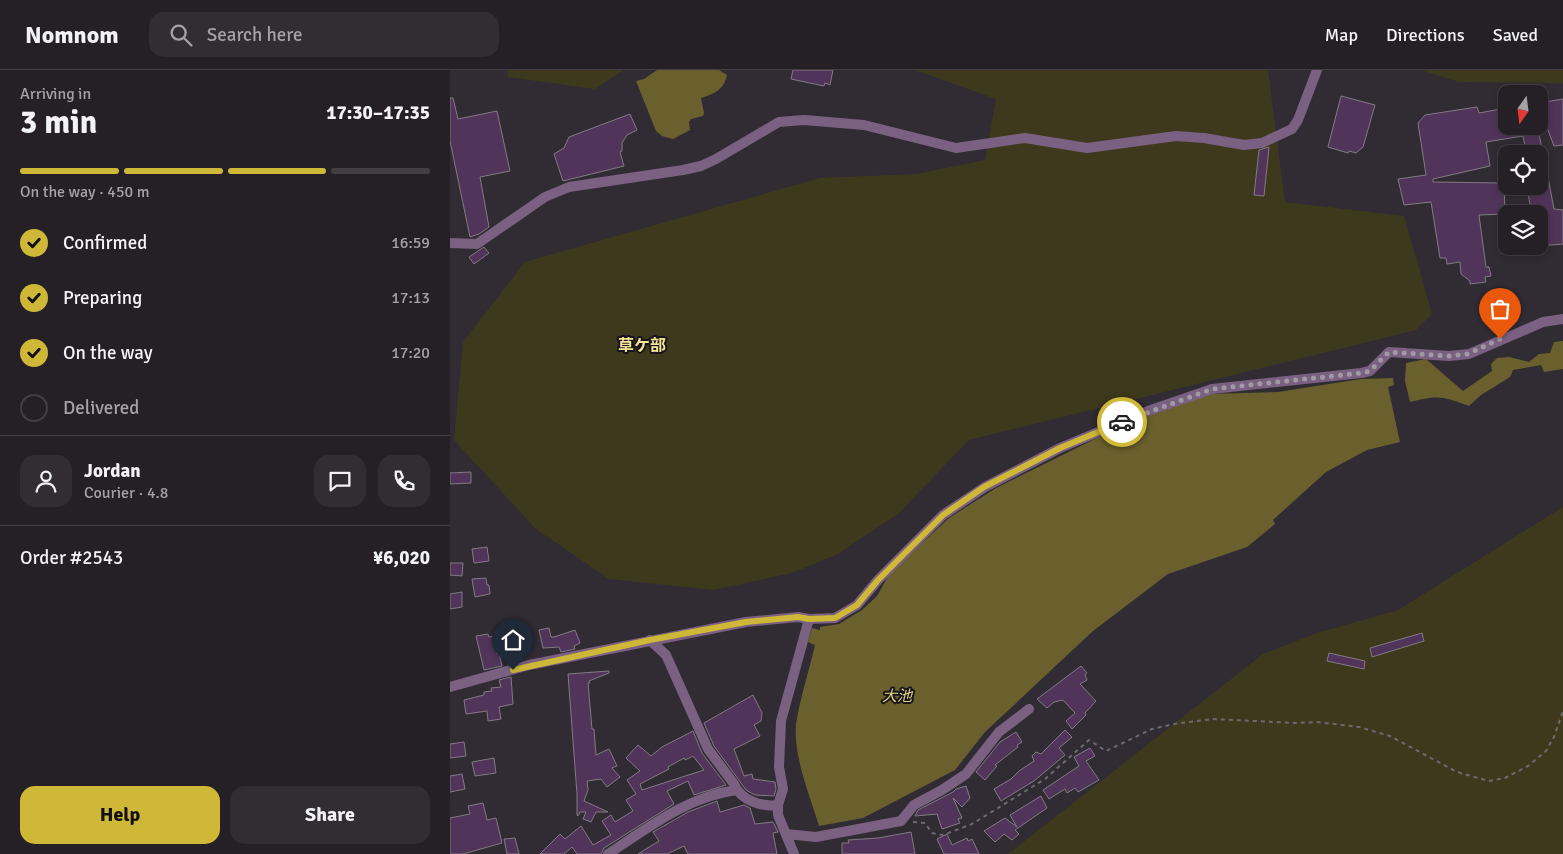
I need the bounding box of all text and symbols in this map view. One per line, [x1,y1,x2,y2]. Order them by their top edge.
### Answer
search box [149,12,499,57]
text: Nomnom [25,20,119,50]
icon: search [167,21,195,49]
text: Search here [207,23,303,47]
text: Map [1325,24,1358,46]
text: Directions [1386,24,1465,46]
text: Saved [1493,24,1538,46]
text: Arriving in [20,84,91,104]
north arrow [1498,85,1548,135]
map controls [1498,85,1548,255]
text: 17:30–17:35 [326,101,430,125]
text: 3 min [20,103,97,142]
button: locate [1498,145,1548,195]
text: On the way · 450 m [20,182,150,202]
button: layers [1498,205,1548,255]
icon: check [20,229,48,257]
text: Confirmed [63,231,147,255]
text: 16:59 [391,233,430,253]
icon: check [20,284,48,312]
text: Preparing [63,286,142,310]
text: 17:13 [391,288,430,308]
pin [1479,288,1521,339]
icon: bag [1486,295,1514,323]
district label: 草ケ部 [618,336,666,356]
icon: check [20,339,48,367]
text: On the way [63,341,153,365]
text: 17:20 [391,343,430,363]
text: Delivered [63,396,139,420]
courier [1097,397,1147,447]
icon: car [1108,408,1136,436]
button: person [20,455,72,507]
button: chat [314,455,366,507]
button: phone [378,455,430,507]
text: Jordan [84,459,141,483]
text: Courier · 4.8 [84,483,168,503]
text: Order #2543 [20,546,123,570]
text: ¥6,020 [373,546,430,570]
pin [492,619,534,670]
icon: home [499,626,527,654]
water label: 大池 [882,687,914,705]
button: Help [20,786,220,844]
button: Share [230,786,430,844]

